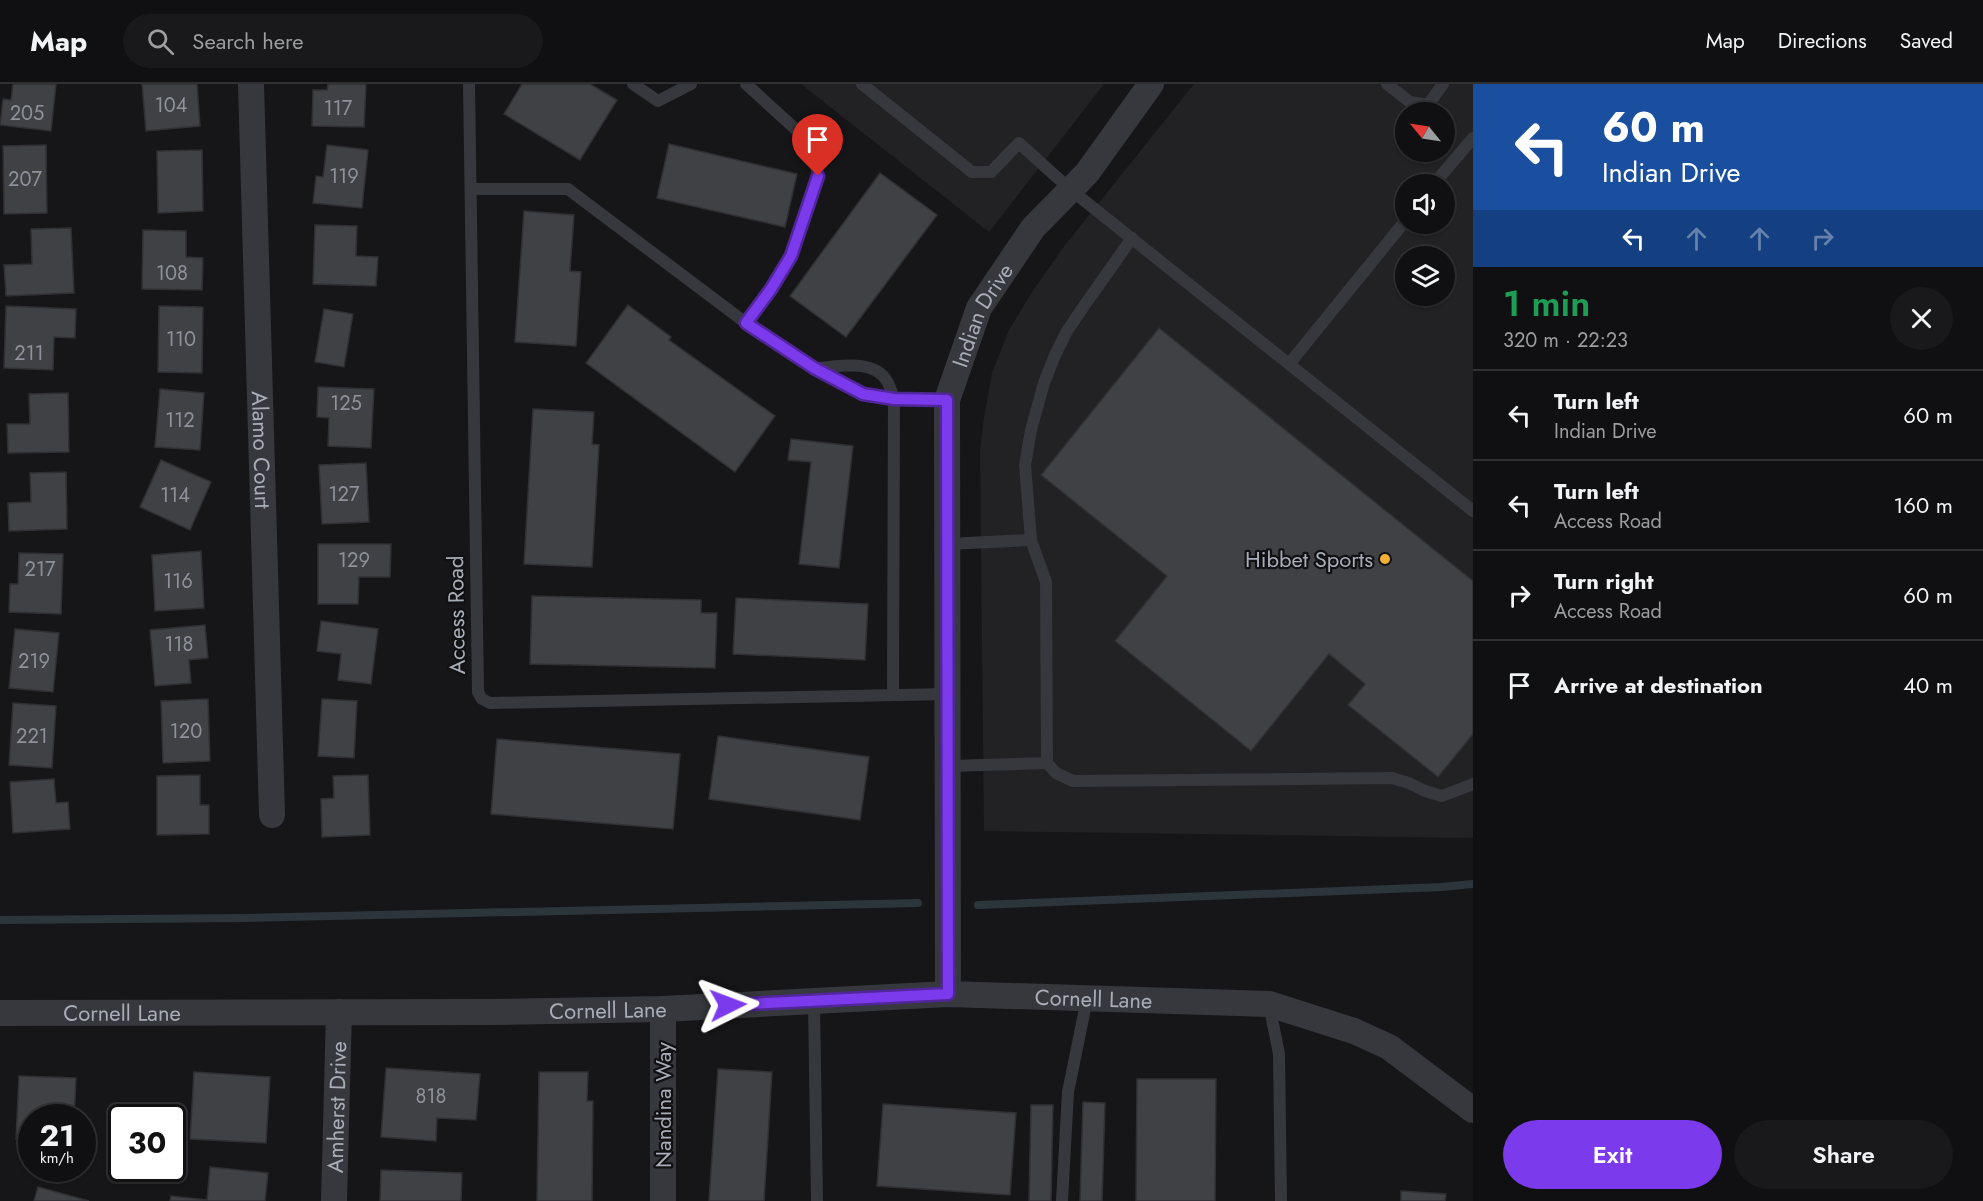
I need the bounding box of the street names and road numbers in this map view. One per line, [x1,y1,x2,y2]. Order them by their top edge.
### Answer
street label: Indian Drive [944,257,1021,372]
street label: Alamo Court [244,391,279,510]
street label: Access Road [439,555,473,675]
street label: Cornell Lane [1034,981,1153,1016]
street label: Cornell Lane [549,993,667,1027]
street label: Cornell Lane [63,997,181,1029]
street label: Amherst Drive [319,1041,354,1173]
street label: Nandina Way [647,1042,679,1168]

